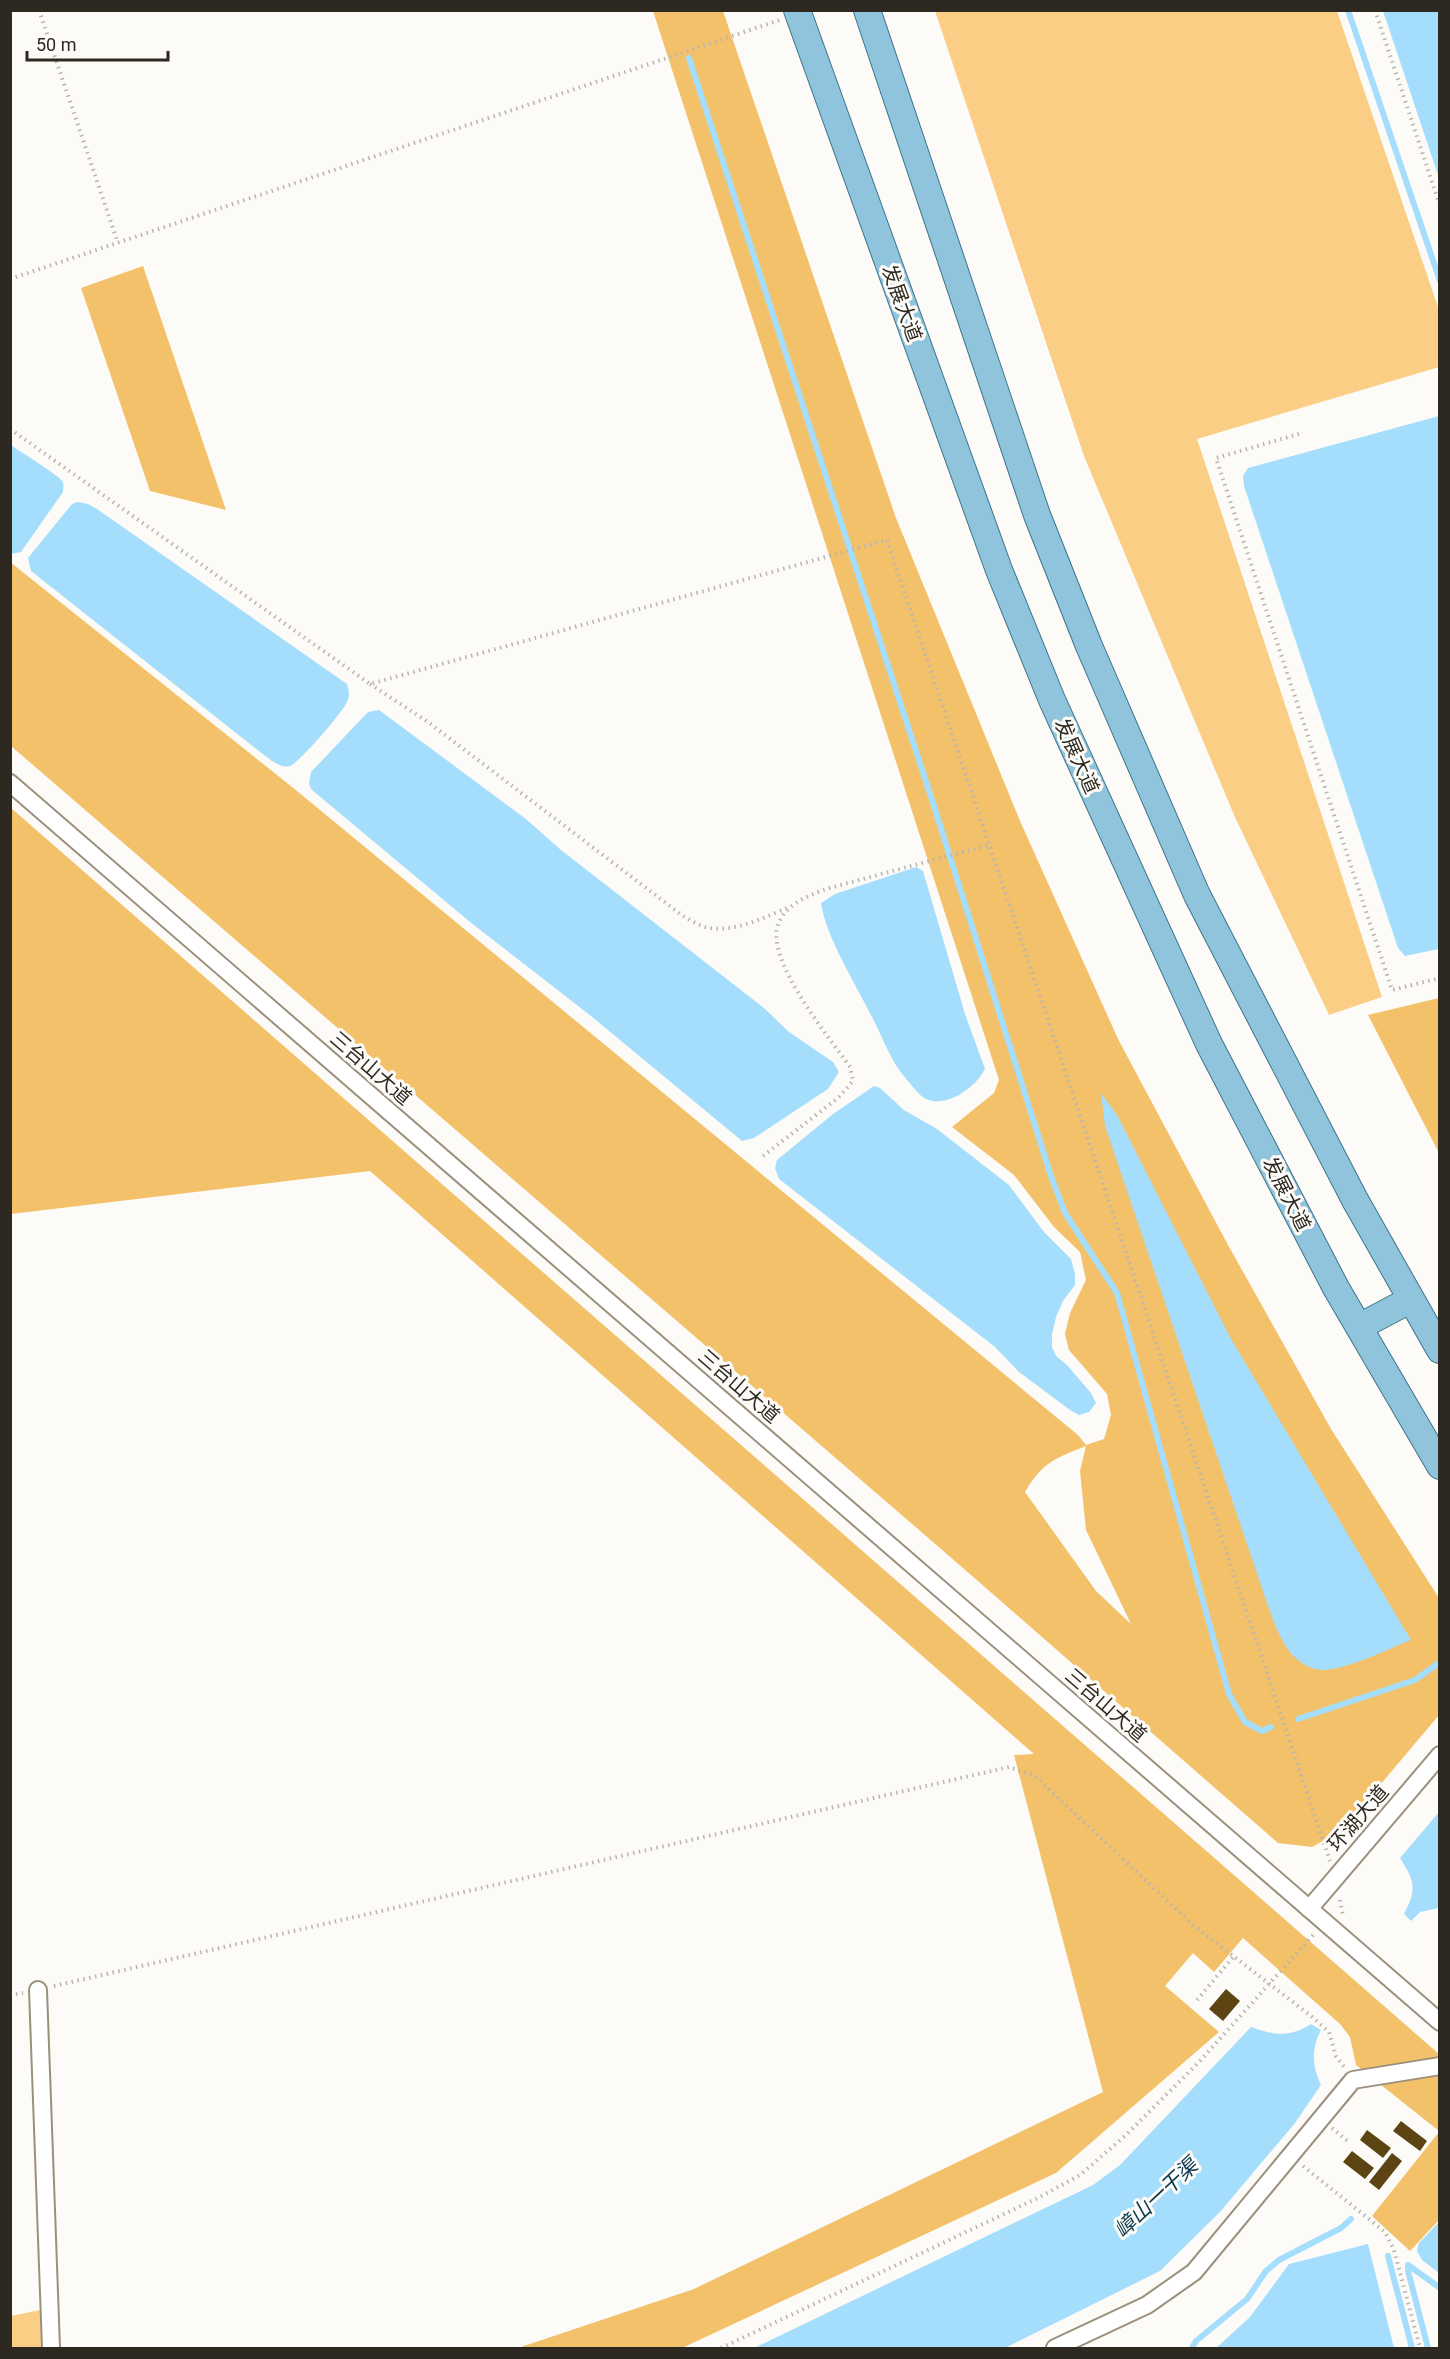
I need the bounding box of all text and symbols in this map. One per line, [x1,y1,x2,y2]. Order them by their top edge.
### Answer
scale bar [27,24,168,62]
text: 50 m [36,34,76,55]
street label: 发展大道 [877,261,927,345]
street label: 发展大道 [1050,715,1104,797]
street label: 三台山大道 [325,1026,417,1110]
street label: 发展大道 [1258,1153,1316,1235]
street label: 三台山大道 [693,1344,785,1428]
street label: 三台山大道 [1060,1663,1152,1747]
street label: 环湖大道 [1323,1780,1393,1856]
water label: 嶂山一干渠 [1109,2151,1205,2243]

